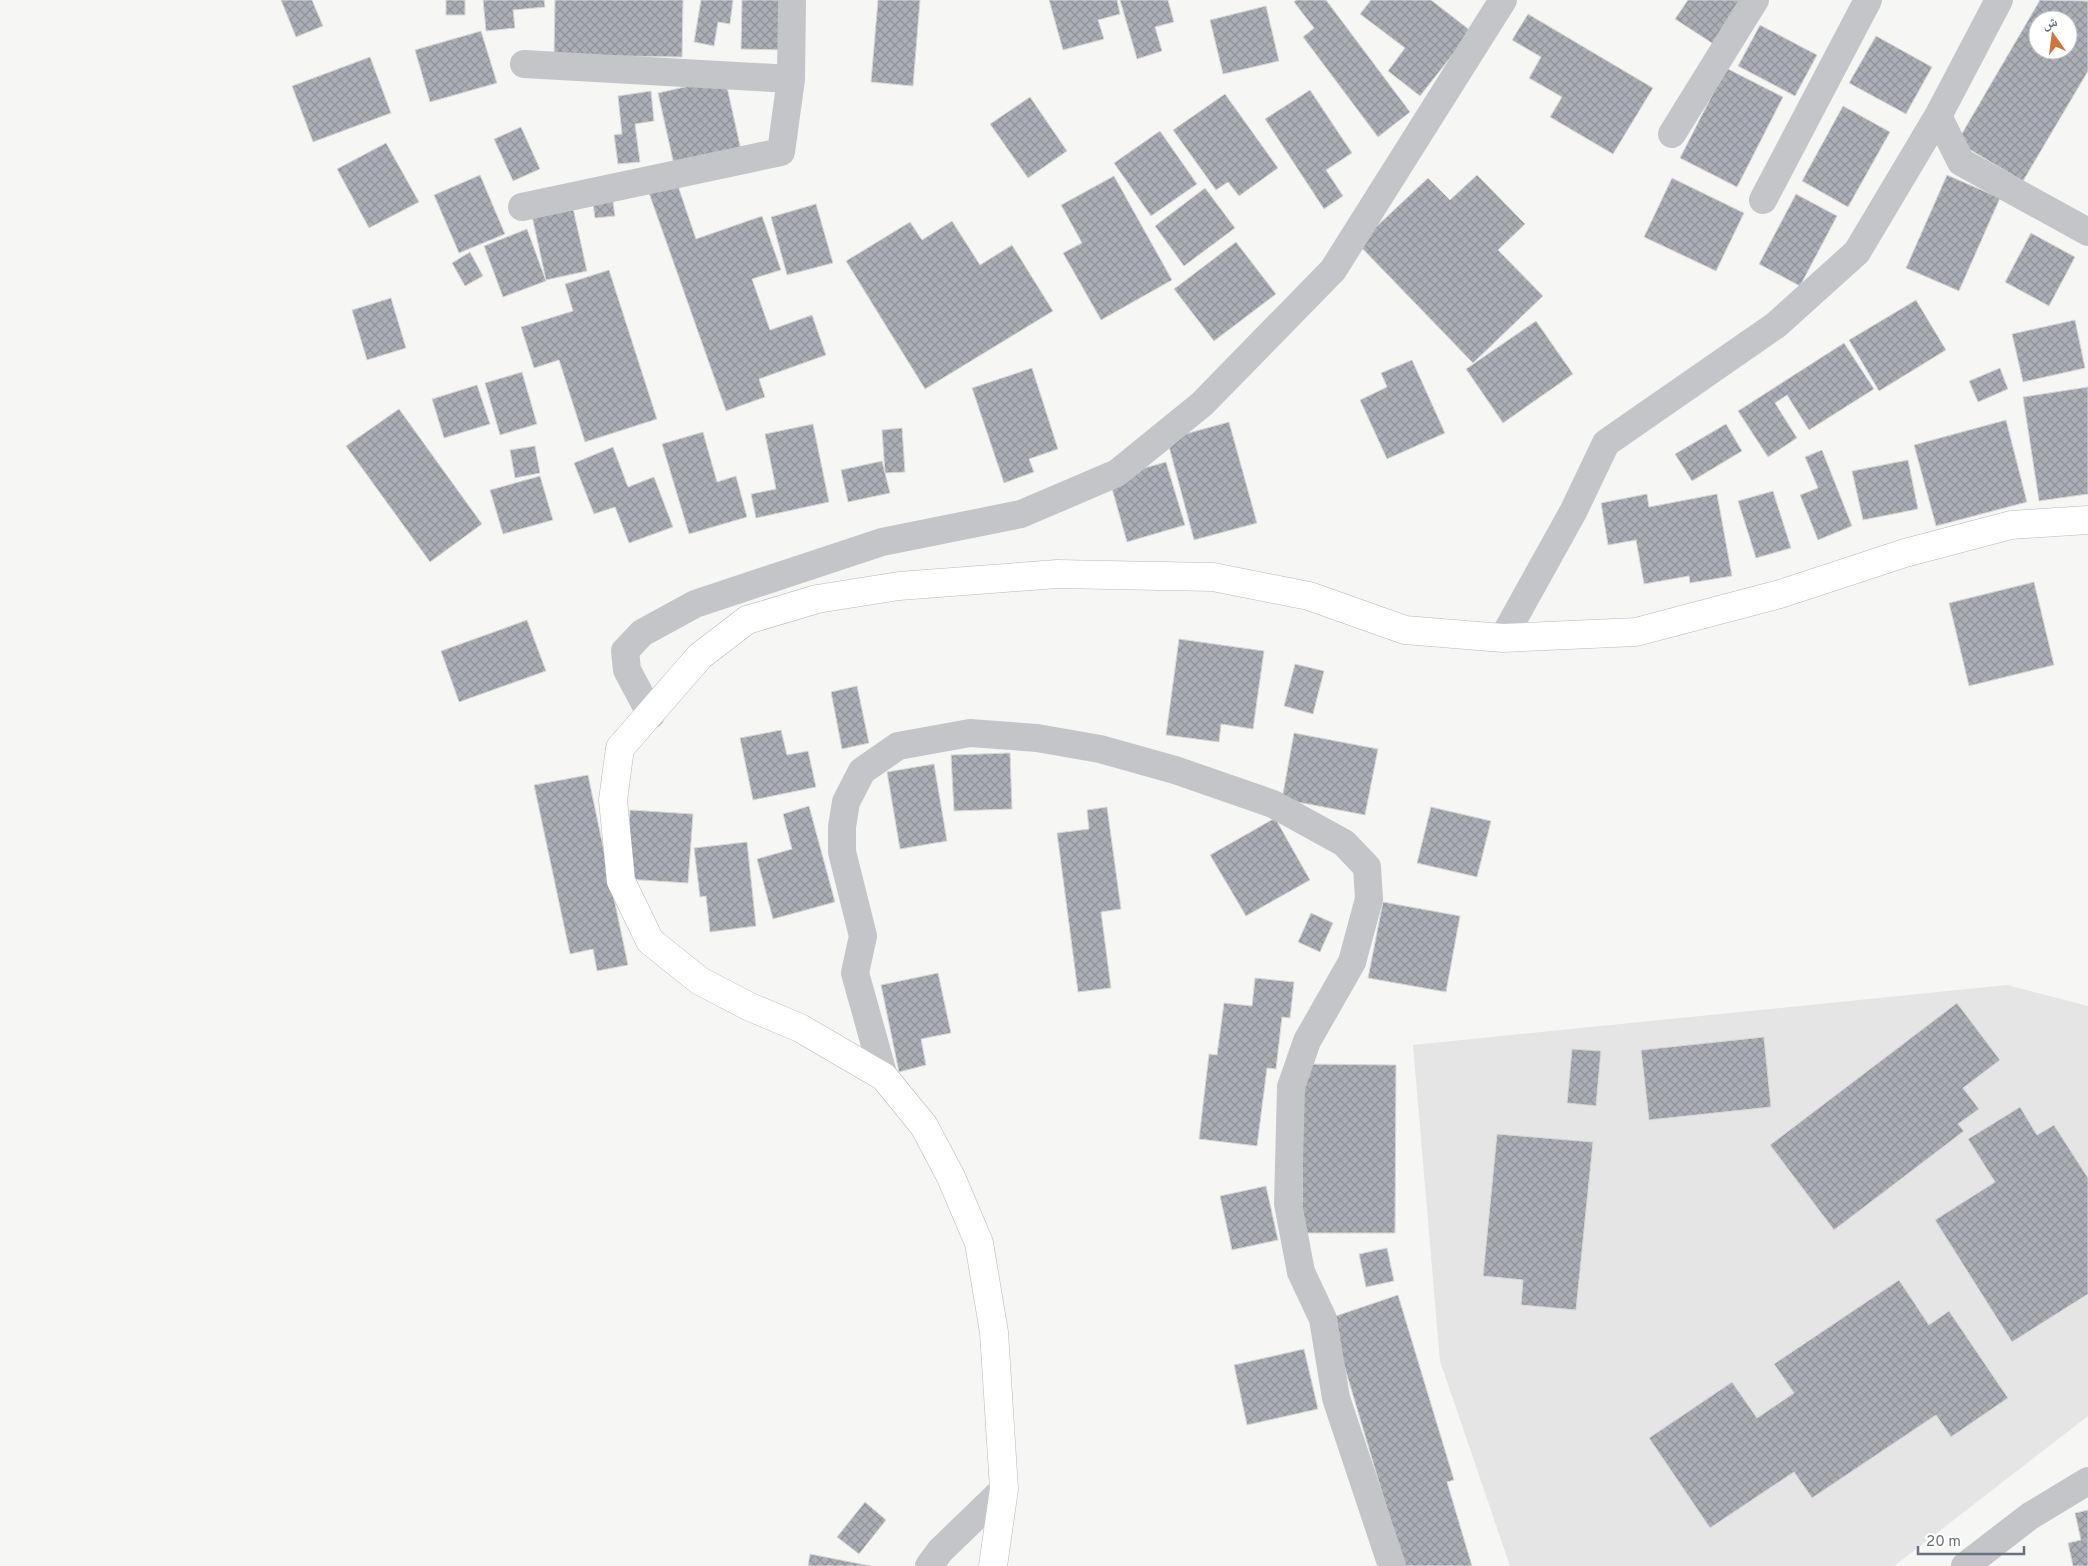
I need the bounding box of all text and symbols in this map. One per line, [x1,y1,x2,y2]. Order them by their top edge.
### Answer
north arrow [2028,10,2078,60]
text: ش [2041,14,2060,34]
scale bar [1918,1524,2024,1556]
text: 20 m [1926,1533,1961,1552]

